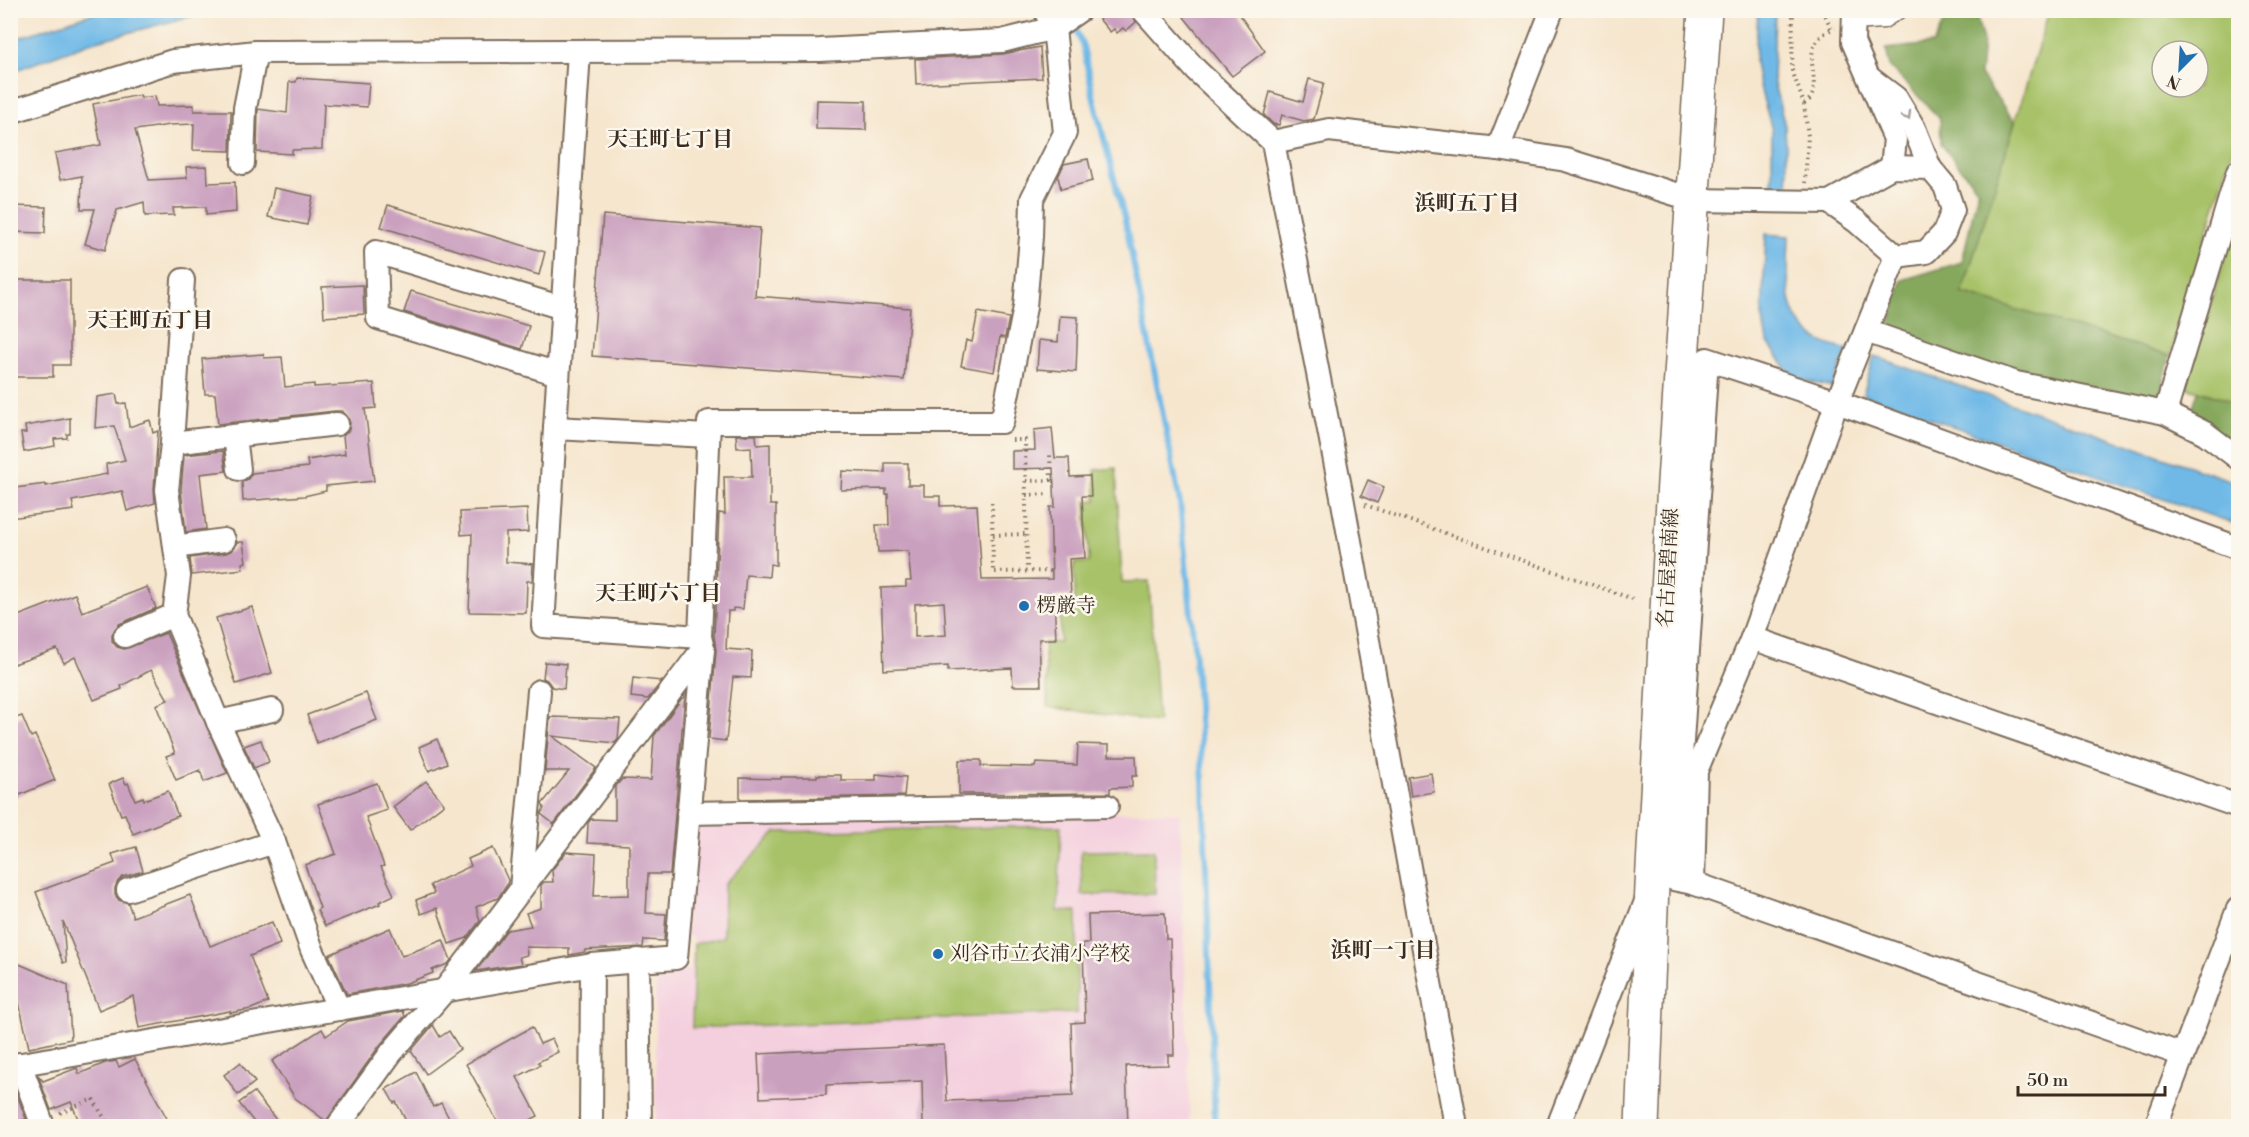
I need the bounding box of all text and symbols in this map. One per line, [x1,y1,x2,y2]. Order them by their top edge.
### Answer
north arrow [2150,39,2210,99]
text: N [2164,70,2184,93]
one-way arrow [1899,110,1911,120]
district label: 天王町七丁目 [607,127,733,153]
district label: 浜町五丁目 [1415,191,1520,217]
district label: 天王町五丁目 [87,308,213,334]
street label: 名古屋碧南線 [1653,507,1685,629]
district label: 天王町六丁目 [595,581,721,607]
place label: 楞厳寺 [1036,594,1096,619]
marker: 楞厳寺 [1017,599,1031,613]
district label: 浜町一丁目 [1331,938,1436,964]
place label: 刈谷市立衣浦小学校 [950,942,1130,967]
marker: 刈谷市立衣浦小学校 [931,947,945,961]
scale bar [2018,1059,2165,1097]
text: 50 m [2027,1069,2069,1092]

